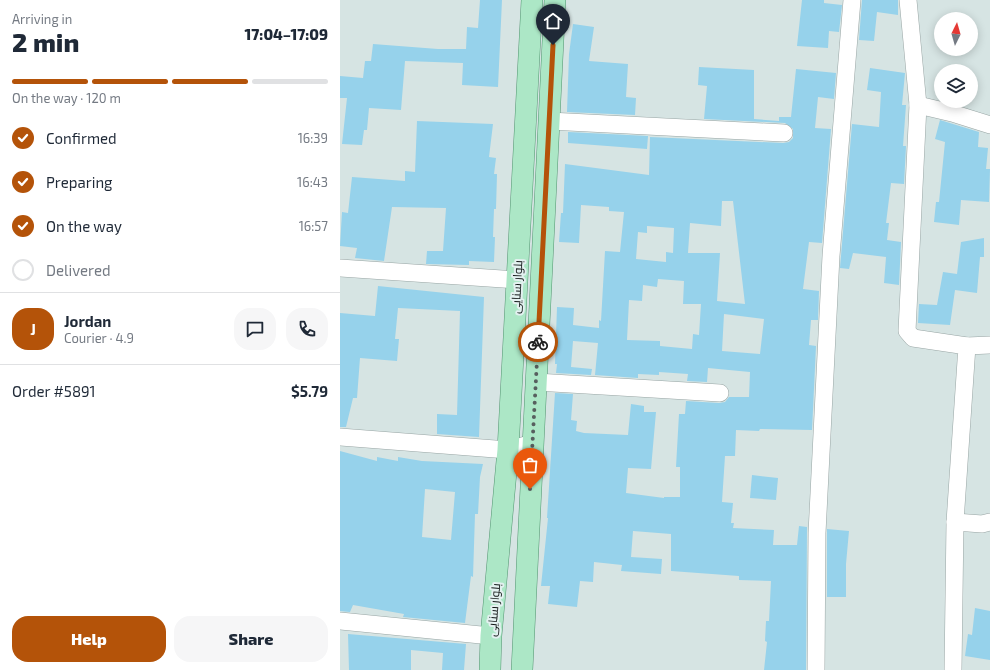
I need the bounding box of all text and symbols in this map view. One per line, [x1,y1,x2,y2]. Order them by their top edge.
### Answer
pin [536,4,570,45]
icon: home [542,10,564,32]
text: Arriving in [12,11,72,27]
north arrow [934,12,978,56]
map controls [934,12,978,108]
text: 17:04–17:09 [245,25,328,43]
text: 2 min [12,26,79,57]
button: layers [934,64,978,108]
text: On the way · 120 m [12,90,121,106]
icon: check [12,127,34,149]
text: Confirmed [46,129,117,147]
text: 16:39 [298,130,328,146]
icon: check [12,171,34,193]
text: Preparing [46,173,112,191]
text: 16:43 [297,174,328,190]
icon: check [12,215,34,237]
text: On the way [46,217,122,235]
text: 16:57 [299,218,328,234]
street label: بلوار سنایی [508,260,525,314]
text: Delivered [46,261,111,279]
button: chat [234,308,276,350]
button: phone [286,308,328,350]
text: Jordan [64,312,111,330]
text: J [30,320,36,338]
courier [518,322,558,362]
text: Courier · 4.9 [64,330,134,346]
icon: bike [527,331,549,353]
text: Order #5891 [12,382,96,400]
text: $5.79 [291,382,328,400]
pin [513,448,547,489]
icon: bag [519,454,541,476]
street label: بلوار سنایی [484,583,503,637]
button: Help [12,616,166,662]
button: Share [174,616,328,662]

